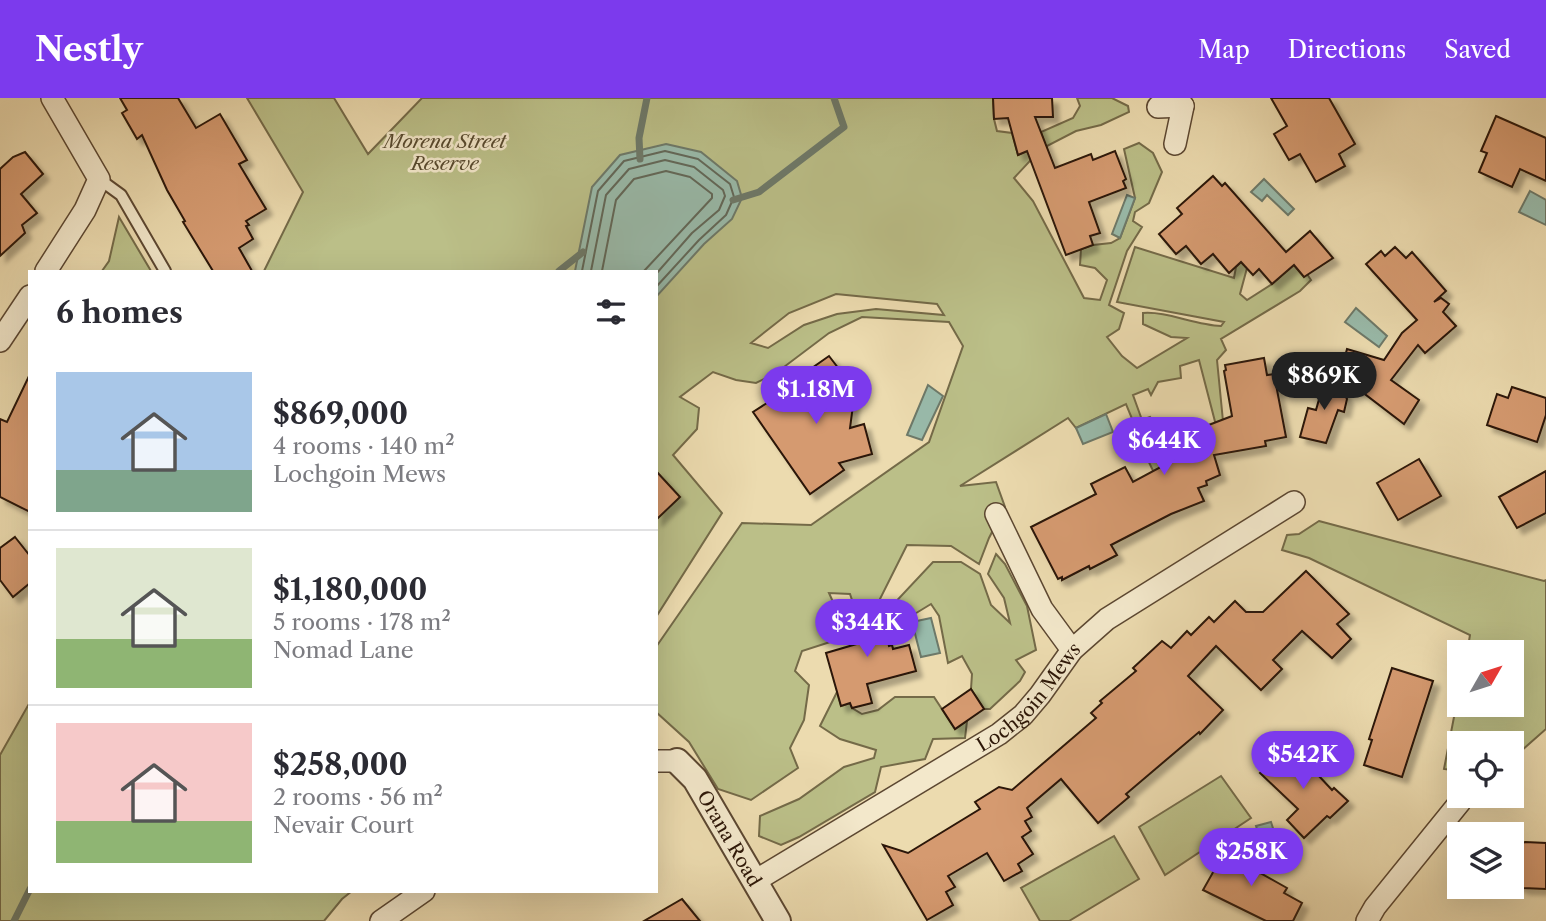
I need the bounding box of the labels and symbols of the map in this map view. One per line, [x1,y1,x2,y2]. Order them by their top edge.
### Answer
park label: Morena Street Reserve [382,130,507,175]
pin: $869K [1275,352,1373,412]
pin: $1.18M [759,366,873,426]
pin: $644K [1115,418,1213,477]
pin: $344K [818,600,916,659]
street label: Lochgoin Mews [972,637,1085,757]
north arrow [1447,640,1524,718]
pin: $542K [1254,732,1352,791]
street label: Orana Road [692,786,766,891]
pin: $258K [1202,828,1300,888]

